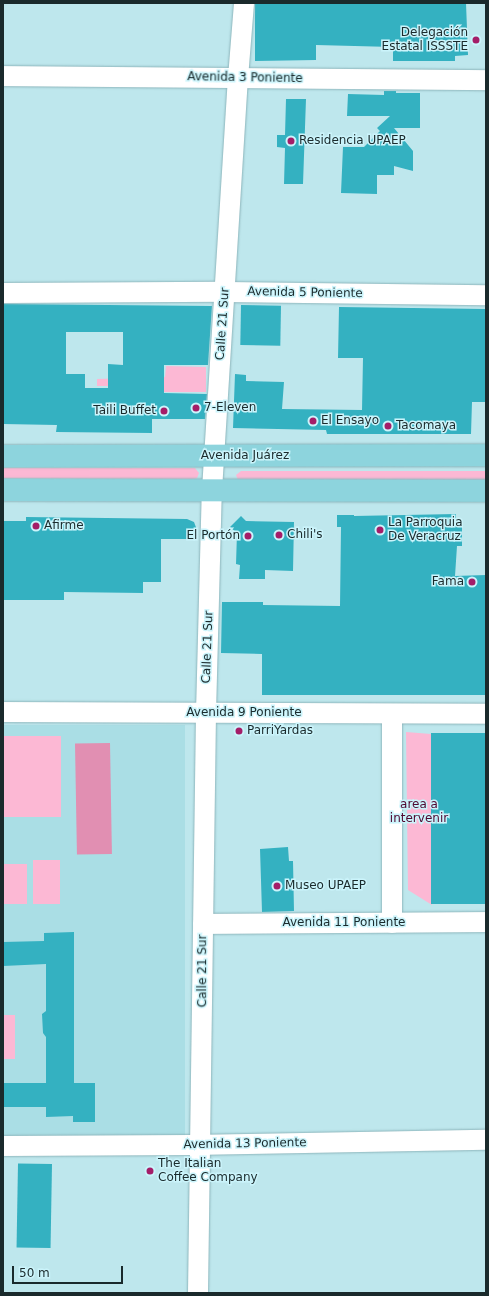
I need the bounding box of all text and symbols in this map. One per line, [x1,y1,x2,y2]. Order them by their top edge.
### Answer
place label: Delegación Estatal ISSSTE [382,26,468,54]
marker: Delegación Estatal ISSSTE [471,35,481,45]
street label: Avenida 3 Poniente [187,70,303,86]
place label: Residencia UPAEP [299,134,406,148]
marker: Residencia UPAEP [286,136,296,146]
street label: Avenida 5 Poniente [247,285,363,301]
street label: Calle 21 Sur [213,287,233,361]
place label: 7-Eleven [204,401,256,415]
marker: 7-Eleven [191,403,201,413]
place label: Taili Buffet [93,404,156,418]
marker: Taili Buffet [159,406,169,416]
place label: El Ensayo [321,414,379,428]
marker: El Ensayo [308,416,318,426]
place label: Tacomaya [396,419,456,433]
marker: Tacomaya [383,421,393,431]
street label: Avenida Juárez [201,449,289,463]
place label: La Parroquia De Veracruz [388,516,463,544]
place label: Afirme [44,519,84,533]
marker: Afirme [31,521,41,531]
marker: La Parroquia De Veracruz [375,525,385,535]
place label: Chili's [287,528,323,542]
place label: El Portón [187,529,240,543]
marker: Chili's [274,530,284,540]
marker: El Portón [243,531,253,541]
place label: Fama [432,575,464,589]
marker: Fama [467,577,477,587]
street label: Calle 21 Sur [200,610,216,684]
street label: Avenida 9 Poniente [186,706,302,720]
place label: ParriYardas [247,724,313,738]
marker: ParriYardas [234,726,244,736]
park label: area a intervenir [390,798,448,826]
place label: Museo UPAEP [285,879,366,893]
marker: Museo UPAEP [272,881,282,891]
street label: Avenida 11 Poniente [283,916,405,930]
street label: Calle 21 Sur [196,935,210,1007]
street label: Avenida 13 Poniente [183,1136,307,1152]
place label: The Italian Coffee Company [158,1157,258,1185]
marker: The Italian Coffee Company [145,1166,155,1176]
scale bar [14,1258,125,1284]
text: 50 m [19,1266,50,1280]

